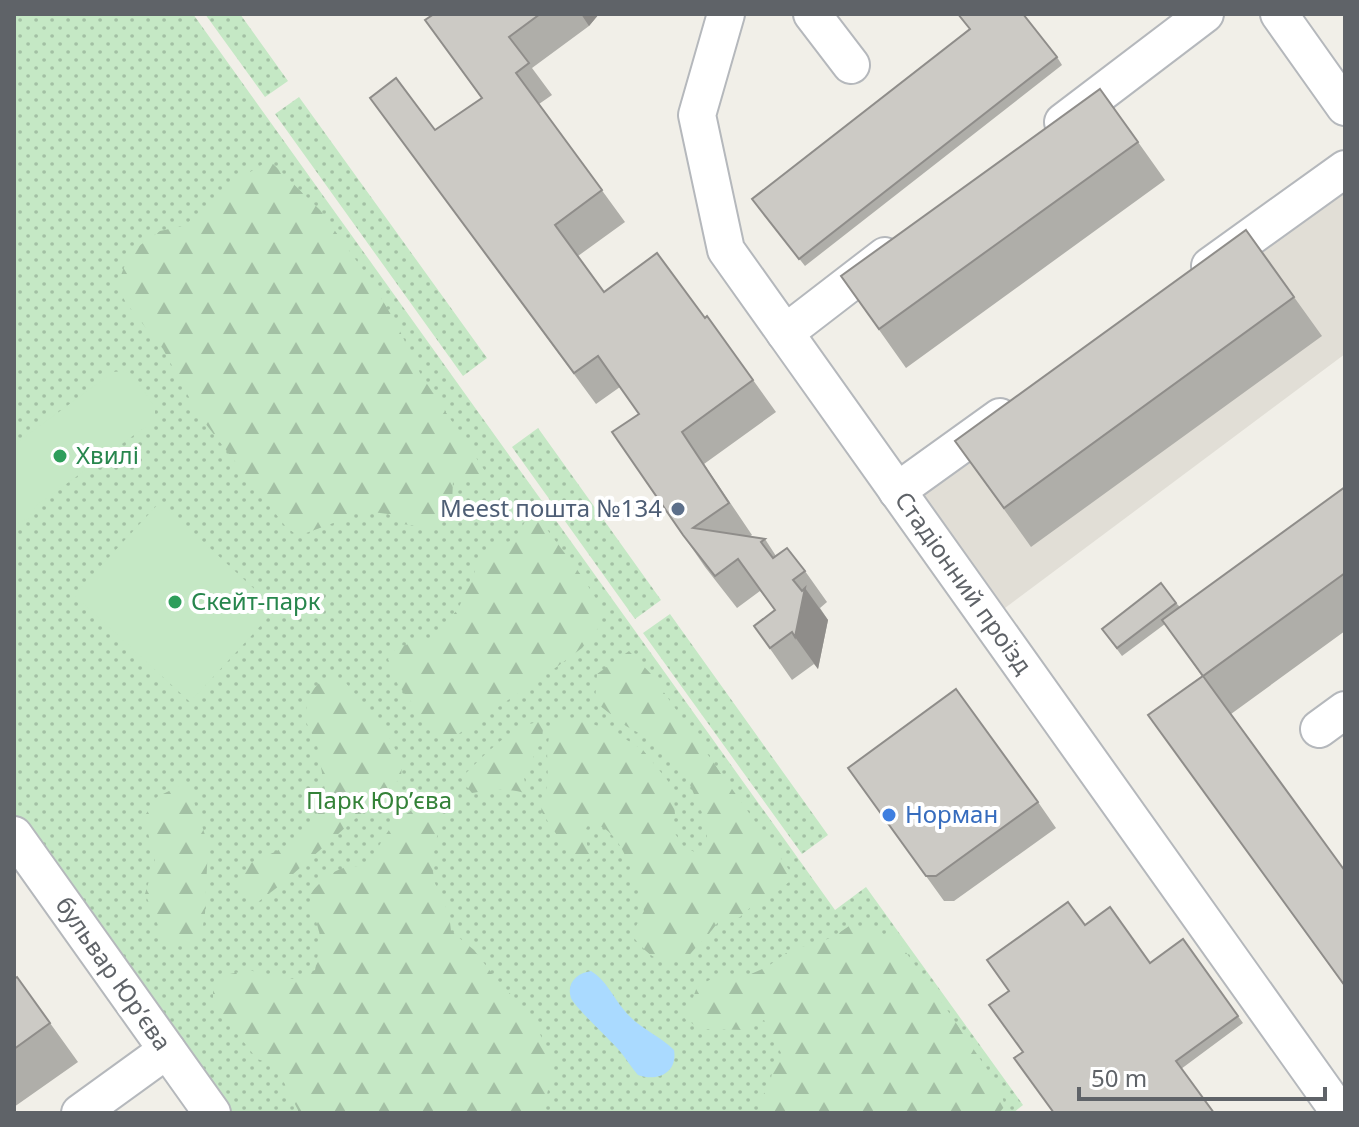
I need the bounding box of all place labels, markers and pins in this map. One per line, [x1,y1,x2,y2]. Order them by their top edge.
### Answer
place label: Хвилі [76,438,139,471]
marker: Хвилі [51,447,69,465]
place label: Meest пошта №134 [440,491,662,524]
marker: Meest пошта №134 [669,500,687,518]
place label: Скейт-парк [191,584,321,617]
marker: Скейт-парк [166,593,184,611]
place label: Норман [905,797,998,830]
marker: Норман [880,806,898,824]

